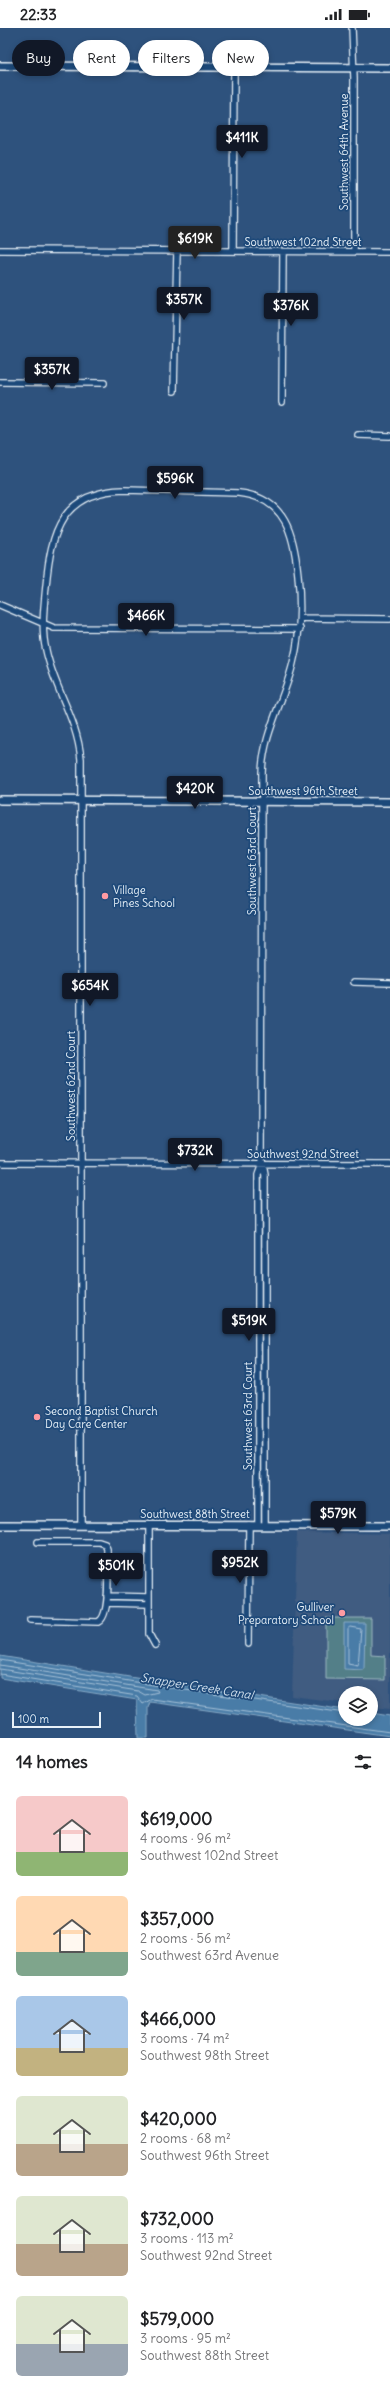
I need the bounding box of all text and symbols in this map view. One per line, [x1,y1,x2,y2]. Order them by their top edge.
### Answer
text: 22:33 [20,5,57,24]
chip: Buy [12,40,65,76]
chip: Rent [73,40,130,76]
chip: Filters [138,40,204,76]
chip: New [212,40,269,76]
street label: Southwest 64th Avenue [337,94,351,210]
pin: $411K [214,125,270,159]
text: $411K [226,129,258,146]
pin: $619K [167,226,223,260]
text: $619K [177,230,213,247]
street label: Southwest 102nd Street [244,235,362,249]
pin: $357K [156,287,212,321]
text: $357K [166,291,202,308]
pin: $376K [263,293,319,327]
text: $376K [273,297,309,314]
pin: $357K [24,357,80,391]
text: $357K [34,361,70,378]
pin: $596K [147,466,203,500]
text: $596K [156,470,194,487]
pin: $466K [118,603,174,637]
text: $466K [127,607,165,624]
pin: $420K [167,776,223,810]
text: $420K [176,780,214,797]
street label: Southwest 96th Street [248,784,358,798]
street label: Southwest 63rd Court [245,806,259,915]
place label: Village Pines School [113,883,175,910]
marker: Village Pines School [100,891,110,901]
pin: $654K [62,973,118,1007]
text: $654K [71,977,109,994]
street label: Southwest 62nd Court [64,1031,78,1141]
pin: $732K [167,1138,223,1172]
text: $732K [177,1142,213,1159]
street label: Southwest 92nd Street [247,1147,359,1161]
pin: $519K [221,1308,277,1342]
text: $519K [231,1312,267,1329]
street label: Southwest 63rd Court [241,1361,255,1470]
place label: Second Baptist Church Day Care Center [45,1404,158,1431]
marker: Second Baptist Church Day Care Center [32,1412,42,1422]
pin: $579K [310,1501,366,1535]
text: $579K [320,1505,356,1522]
street label: Southwest 88th Street [140,1507,250,1521]
pin: $952K [212,1550,268,1584]
pin: $501K [88,1553,144,1587]
text: $952K [221,1554,259,1571]
text: $501K [98,1557,134,1574]
place label: Gulliver Preparatory School [238,1600,335,1627]
marker: Gulliver Preparatory School [337,1608,347,1618]
water label: Snapper Creek Canal [140,1670,257,1703]
map controls [338,1686,378,1726]
button: layers [338,1686,378,1726]
scale bar [12,1710,101,1729]
text: 100 m [18,1712,49,1726]
text: 14 homes [16,1751,88,1773]
icon: filters [352,1751,374,1773]
text: $619,000 [140,1808,213,1830]
icon: home [48,1812,96,1860]
text: 4 rooms · 96 m² [140,1830,231,1847]
text: Southwest 102nd Street [140,1847,278,1864]
text: $357,000 [140,1908,214,1930]
icon: home [48,1912,96,1960]
text: 2 rooms · 56 m² [140,1930,231,1947]
text: Southwest 63rd Avenue [140,1947,279,1964]
text: $466,000 [140,2008,216,2030]
icon: home [48,2012,96,2060]
text: 3 rooms · 74 m² [140,2030,230,2047]
text: Southwest 98th Street [140,2047,269,2064]
text: $420,000 [140,2108,217,2130]
icon: home [48,2112,96,2160]
text: 2 rooms · 68 m² [140,2130,231,2147]
text: Southwest 96th Street [140,2147,269,2164]
text: $732,000 [140,2208,214,2230]
icon: home [48,2212,96,2260]
text: 3 rooms · 113 m² [140,2230,234,2247]
text: Southwest 92nd Street [140,2247,272,2264]
text: $579,000 [140,2308,214,2330]
icon: home [48,2312,96,2360]
text: 3 rooms · 95 m² [140,2330,231,2347]
text: Southwest 88th Street [140,2347,269,2364]

